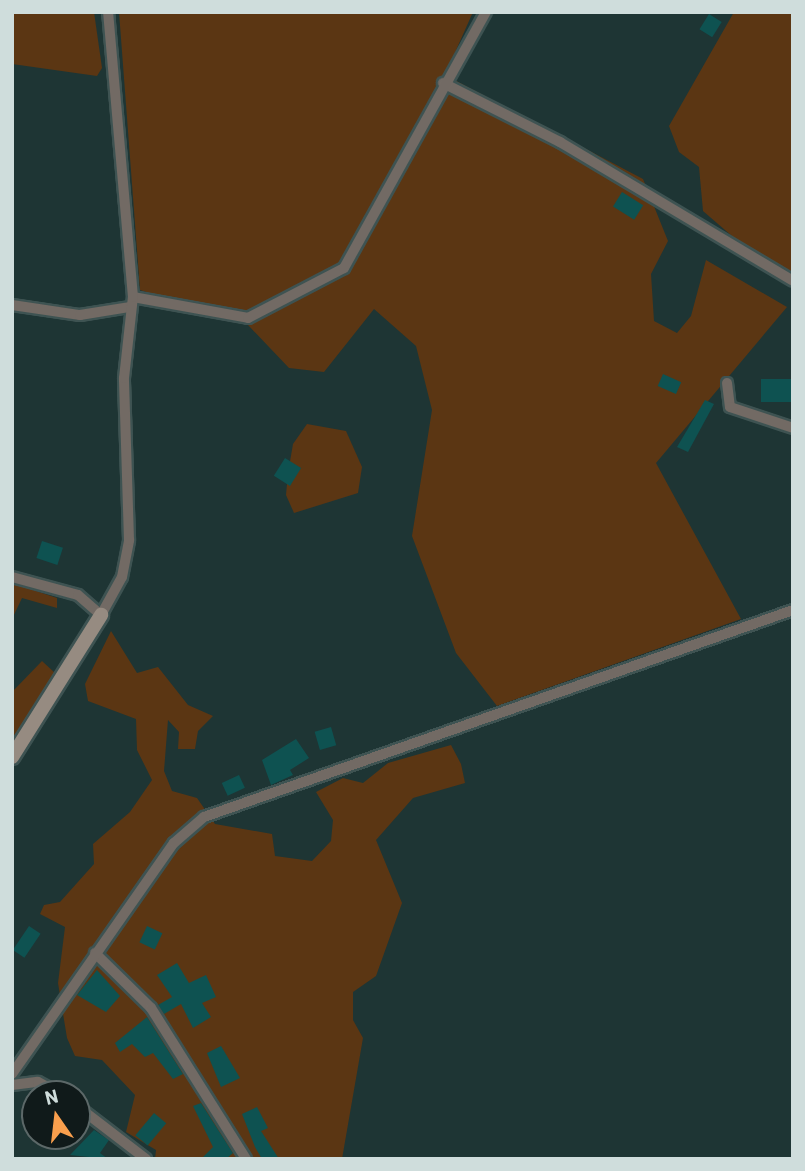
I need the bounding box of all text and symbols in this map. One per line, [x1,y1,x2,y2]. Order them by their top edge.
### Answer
north arrow [21,1080,91,1150]
text: N [42,1083,60,1109]

